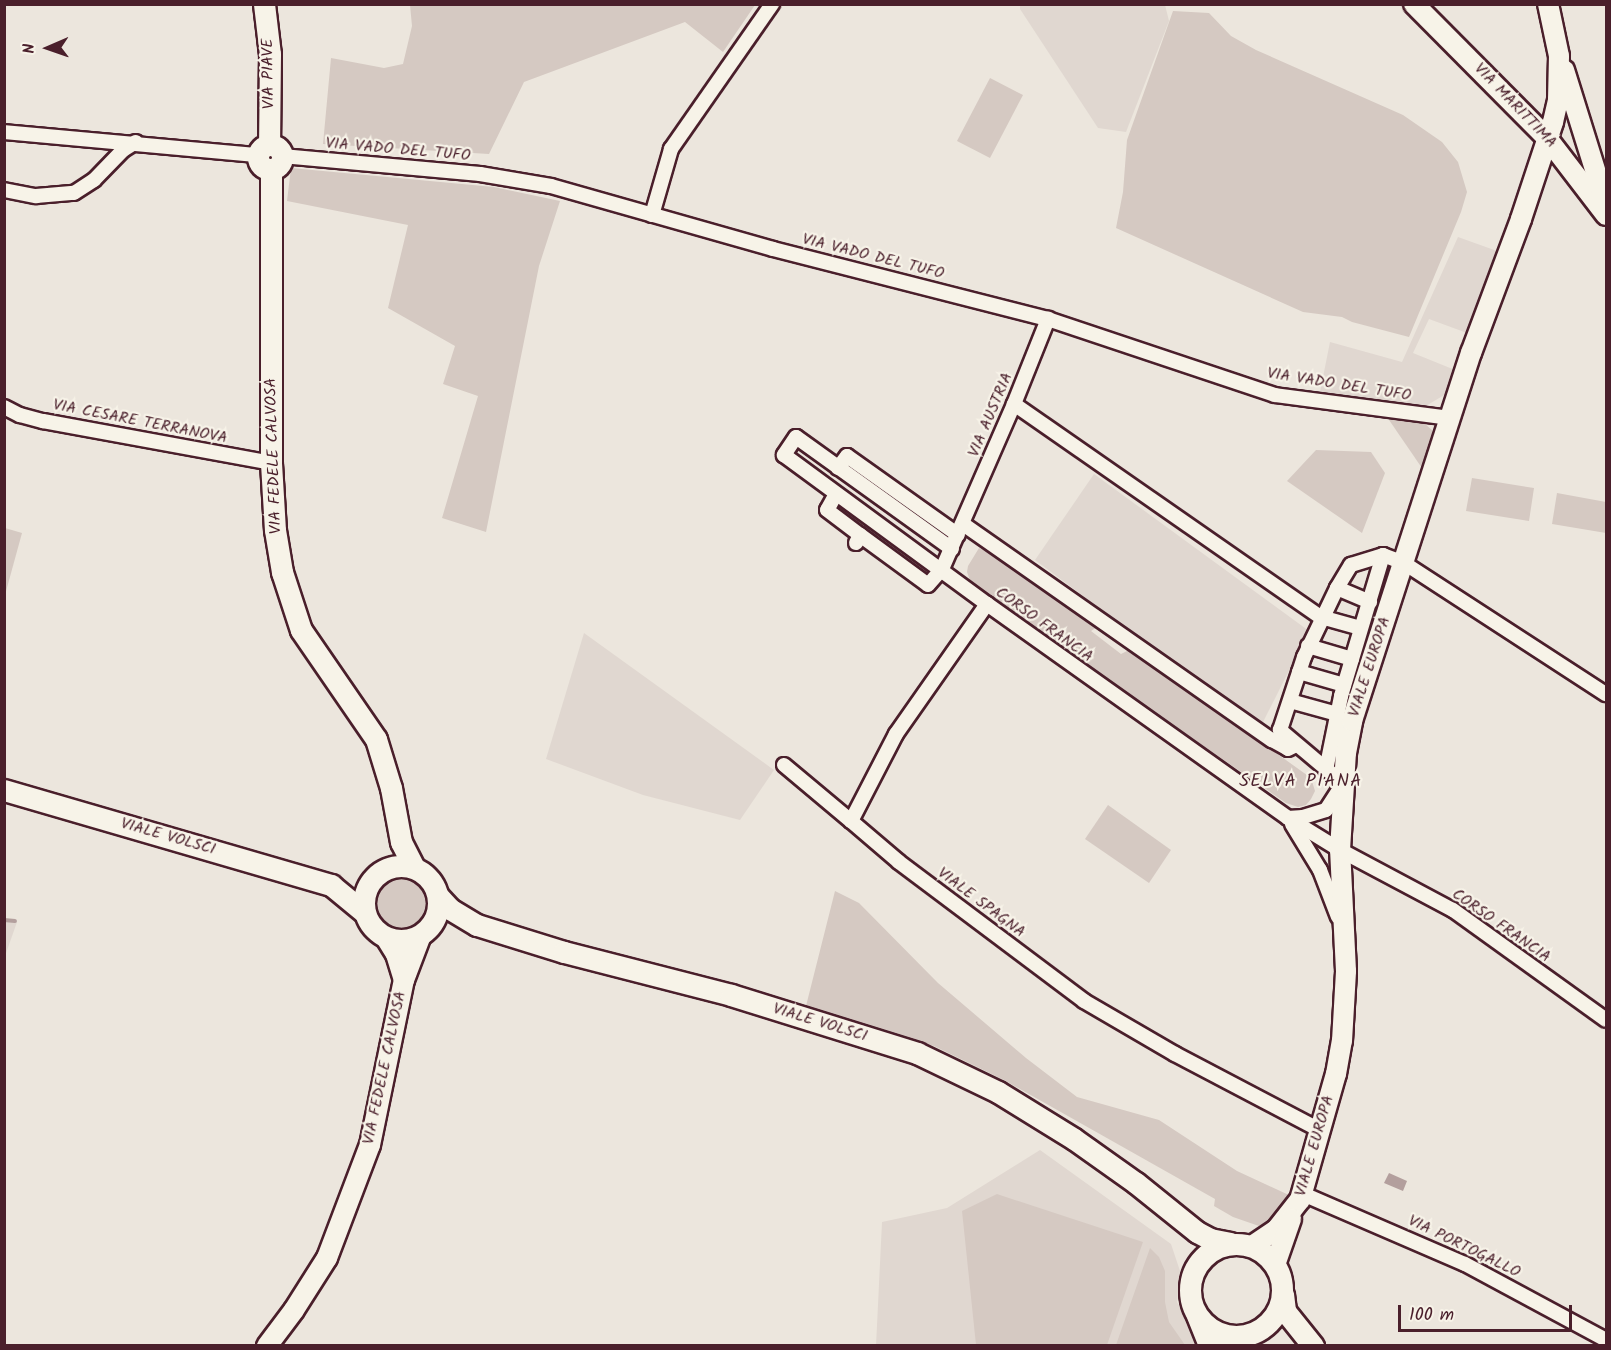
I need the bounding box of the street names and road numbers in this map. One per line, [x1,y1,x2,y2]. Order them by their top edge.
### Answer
street label: VIA PIAVE [259,38,279,110]
street label: VIA MARITTIMA [1470,60,1560,152]
street label: VIA VADO DEL TUFO [325,134,471,166]
street label: VIA VADO DEL TUFO [800,230,946,284]
street label: VIA VADO DEL TUFO [1266,364,1412,406]
street label: VIA AUSTRIA [965,370,1017,460]
street label: VIA FEDELE CALVOSA [262,378,286,534]
street label: VIA CESARE TERRANOVA [51,396,229,448]
street label: CORSO FRANCIA [991,583,1097,667]
street label: VIALE EUROPA [1345,614,1395,720]
street label: VIALE VOLSCI [118,814,218,860]
street label: VIALE SPAGNA [933,864,1029,942]
street label: CORSO FRANCIA [1448,885,1554,967]
street label: VIA FEDELE CALVOSA [359,990,411,1146]
street label: VIALE VOLSCI [770,1000,870,1046]
street label: VIALE EUROPA [1291,1093,1339,1199]
street label: VIA PORTOGALLO [1405,1211,1523,1283]

